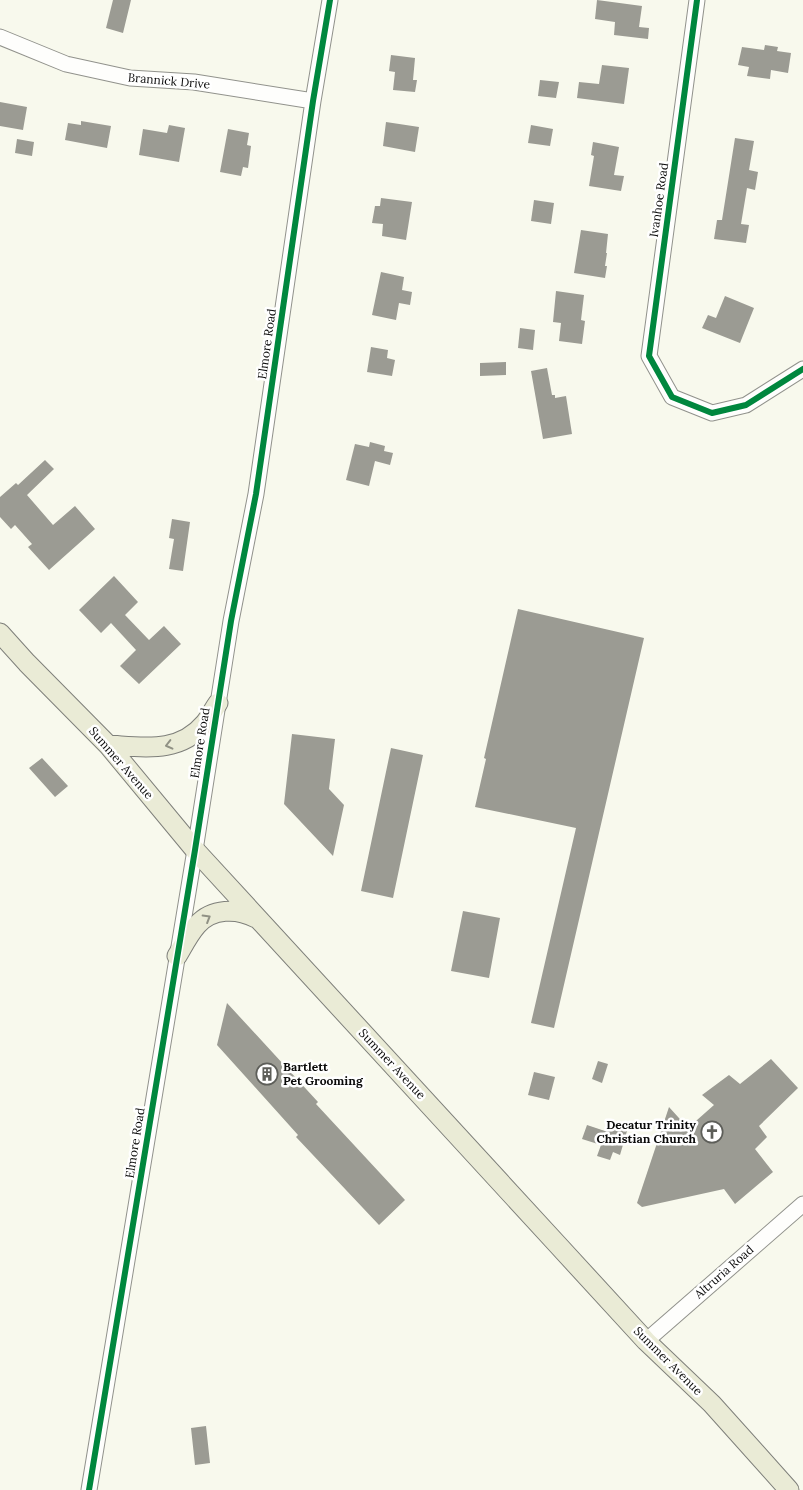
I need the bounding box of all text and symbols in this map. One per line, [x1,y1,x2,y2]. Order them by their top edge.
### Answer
street label: Brannick Drive [127,69,211,92]
street label: Ivanhoe Road [646,162,671,238]
street label: Elmore Road [254,308,279,380]
street label: Elmore Road [187,707,212,779]
street label: Summer Avenue [86,723,157,802]
one-way arrow [164,739,173,750]
one-way arrow [201,914,210,924]
street label: Summer Avenue [356,1025,429,1102]
place label: Bartlett Pet Grooming [283,1059,364,1088]
building icon: Bartlett Pet Grooming [255,1062,279,1086]
street label: Elmore Road [122,1107,147,1179]
place label: Decatur Trinity Christian Church [596,1117,697,1146]
church icon: Decatur Trinity Christian Church [700,1120,724,1144]
street label: Altruria Road [690,1242,756,1302]
street label: Summer Avenue [631,1323,706,1398]

